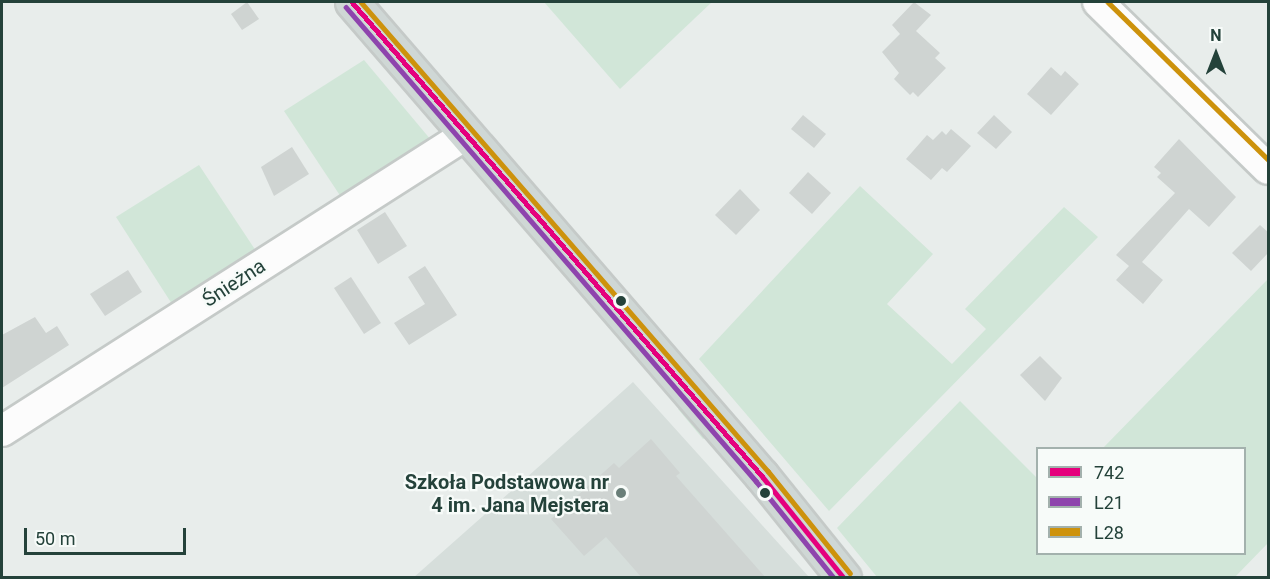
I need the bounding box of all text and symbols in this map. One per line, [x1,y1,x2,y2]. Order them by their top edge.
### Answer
north arrow [1186,24,1246,84]
text: N [1210,26,1222,45]
street label: Śnieżna [198,254,270,312]
unlabelled marker [615,295,627,307]
legend [1036,447,1246,555]
text: 742 [1094,462,1124,483]
place label: Szkoła Podstawowa nr 4 im. Jana Mejstera [405,470,609,517]
marker: Szkoła Podstawowa nr 4 im. Jana Mejstera [614,486,628,500]
unlabelled marker [759,487,771,499]
text: L21 [1094,492,1124,513]
scale bar [27,516,189,554]
text: L28 [1094,522,1124,543]
text: 50 m [35,528,75,549]

